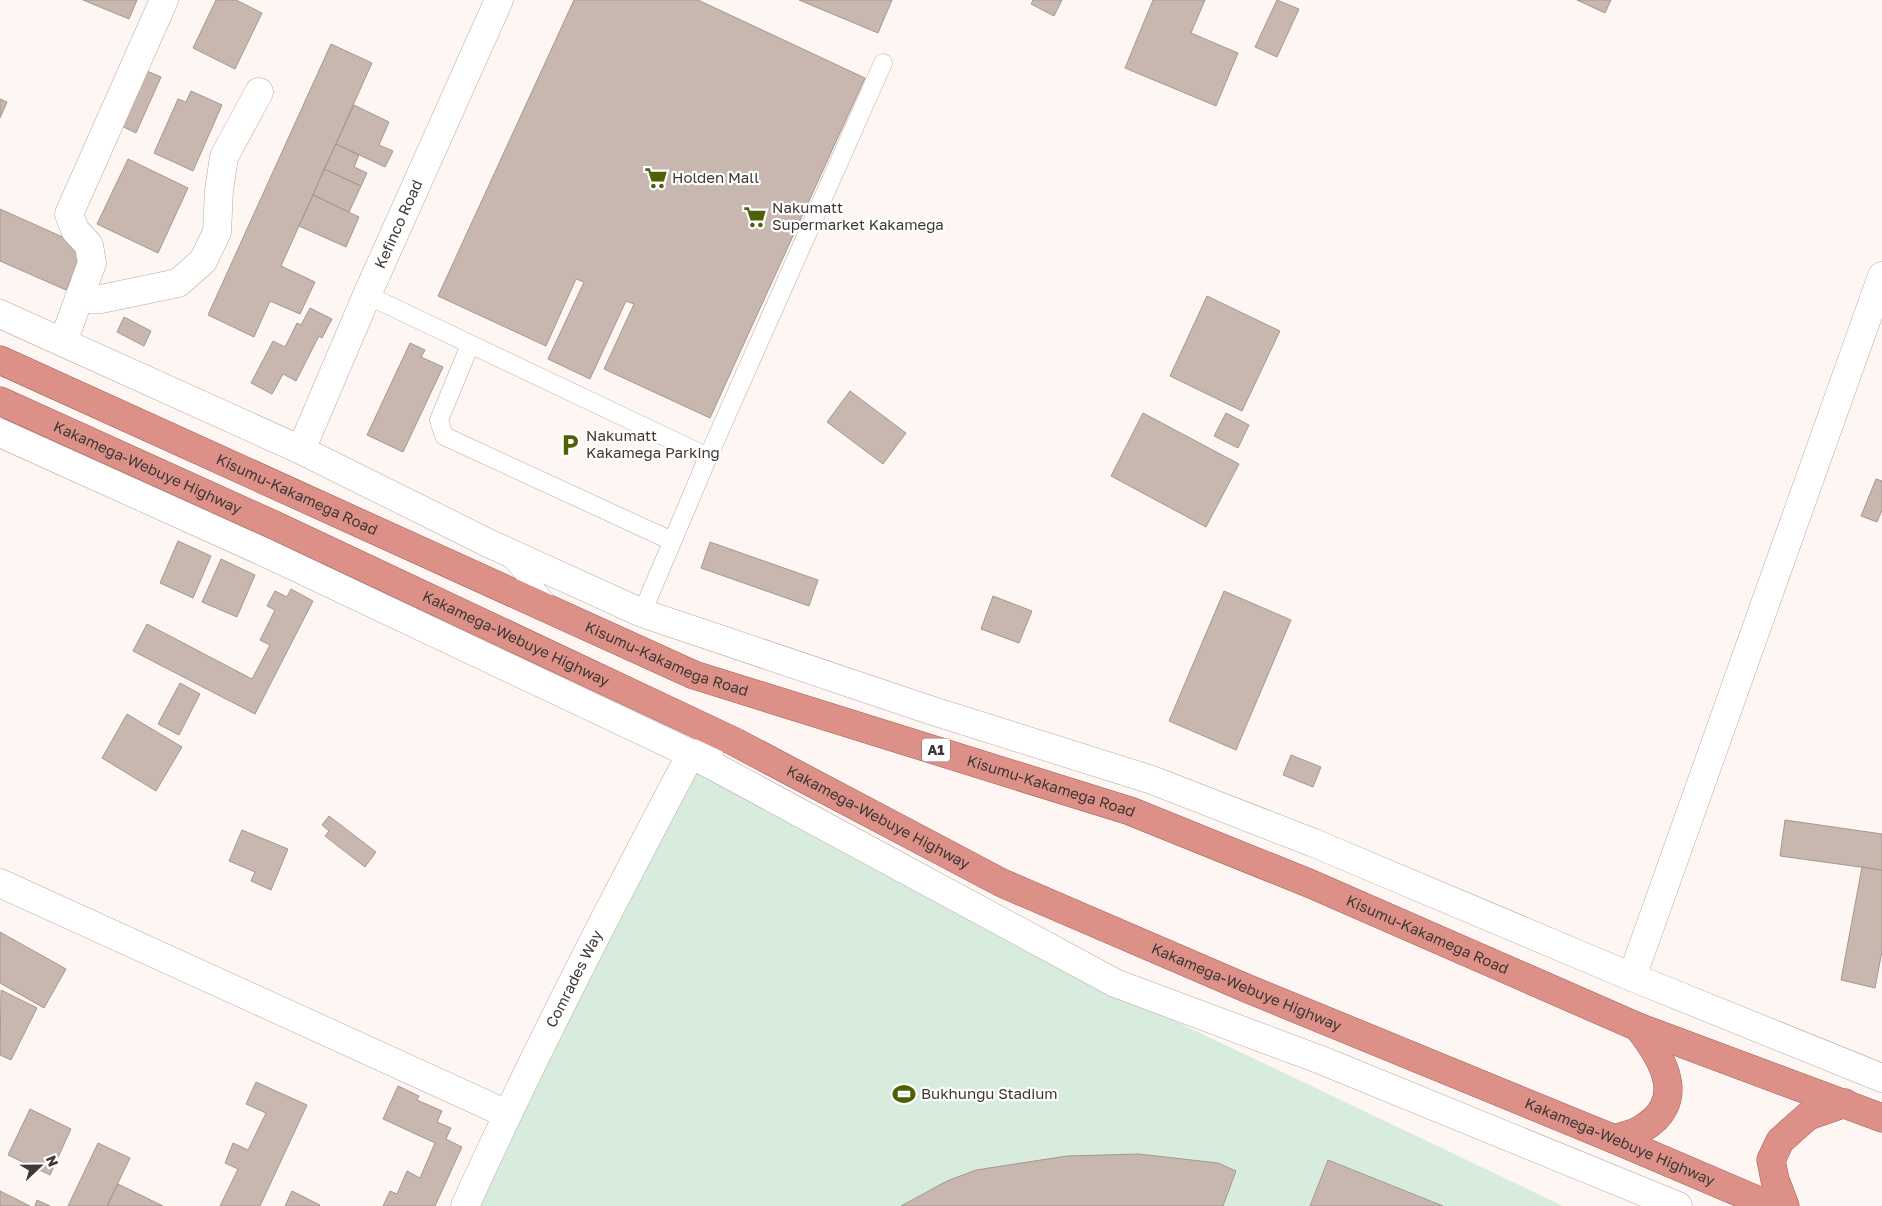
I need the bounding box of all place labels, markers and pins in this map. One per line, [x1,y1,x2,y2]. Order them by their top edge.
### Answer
supermarket icon: Holden Mall [643,165,669,191]
place label: Holden Mall [672,168,759,186]
place label: Nakumatt Supermarket Kakamega [772,198,944,233]
supermarket icon: Nakumatt Supermarket Kakamega [742,204,768,230]
place label: Nakumatt Kakamega Parking [586,426,720,461]
parking icon: Nakumatt Kakamega Parking [557,432,583,458]
sports icon: Bukhungu Stadium [891,1081,917,1107]
place label: Bukhungu Stadium [921,1084,1058,1102]

